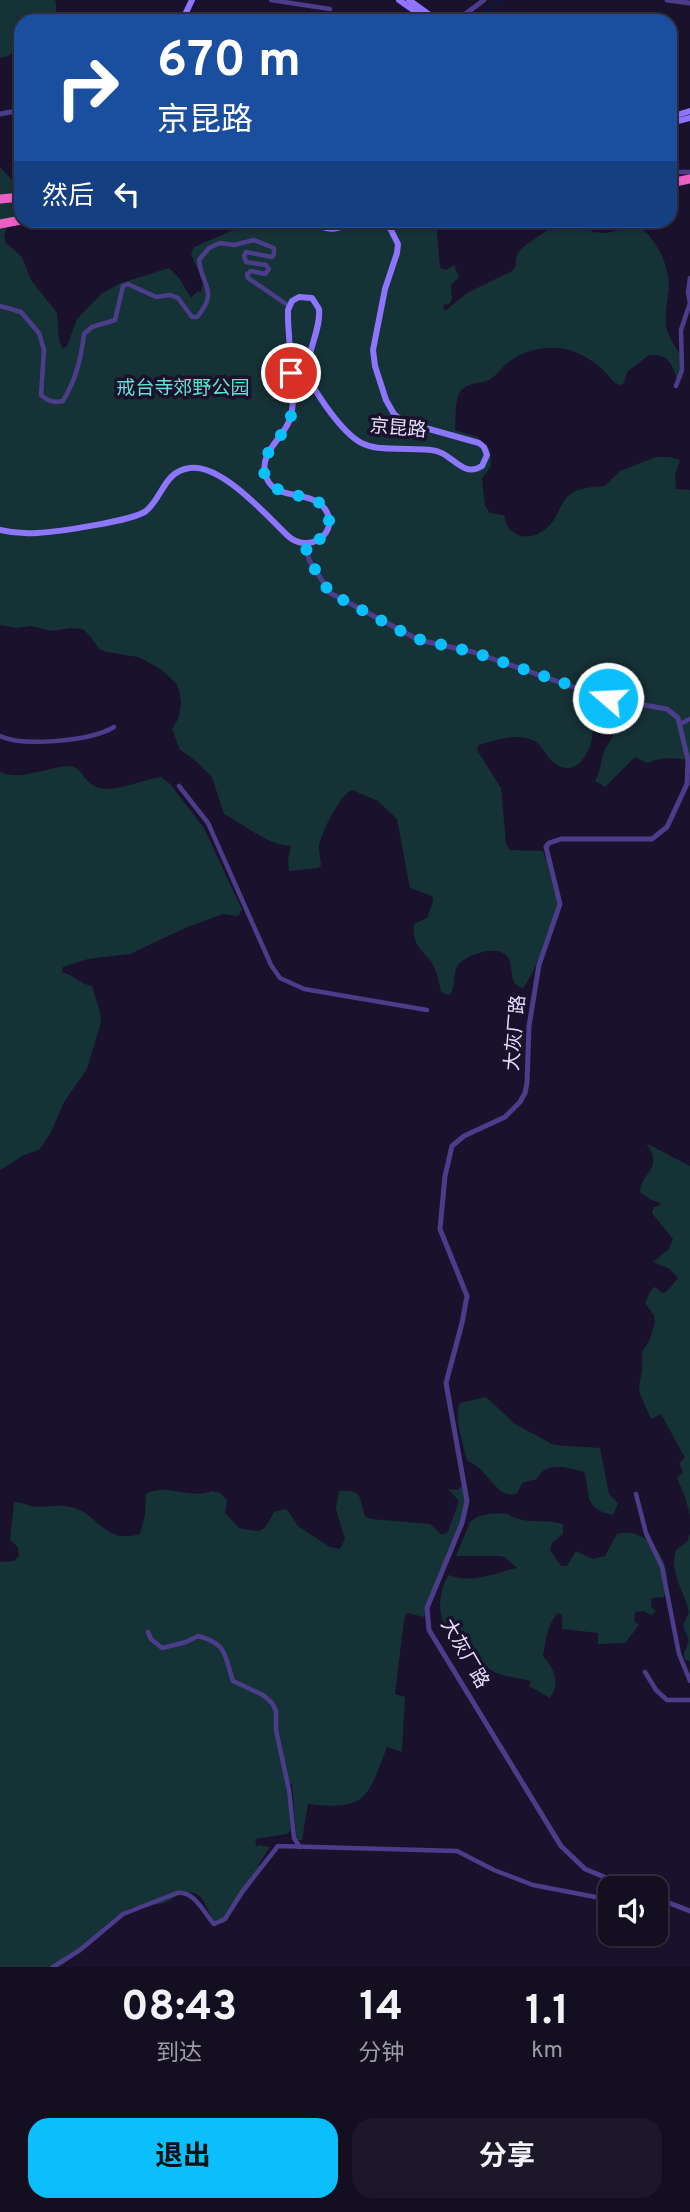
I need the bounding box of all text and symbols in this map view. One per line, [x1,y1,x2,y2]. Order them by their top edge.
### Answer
text: 670 m [157,32,301,94]
icon: right [42,42,133,133]
text: 京昆路 [157,102,253,142]
icon: left [108,175,146,213]
text: 然后 [42,181,94,214]
pin [261,343,321,403]
icon: arrive [272,354,310,392]
park label: 戒台寺郊野公园 [116,377,250,401]
street label: 京昆路 [369,415,427,443]
position arrow [571,661,645,735]
street label: 大灰厂路 [501,994,531,1072]
street label: 大灰厂路 [435,1615,493,1693]
map controls [598,1876,668,1946]
button: sound [598,1876,668,1946]
text: 08:43 [121,1982,237,2035]
text: 14 [359,1982,403,2035]
text: 1.1 [525,1986,569,2039]
text: km [531,2037,563,2066]
text: 到达 [156,2040,202,2069]
text: 分钟 [358,2040,404,2069]
button: 退出 [28,2118,338,2198]
button: 分享 [352,2118,662,2198]

